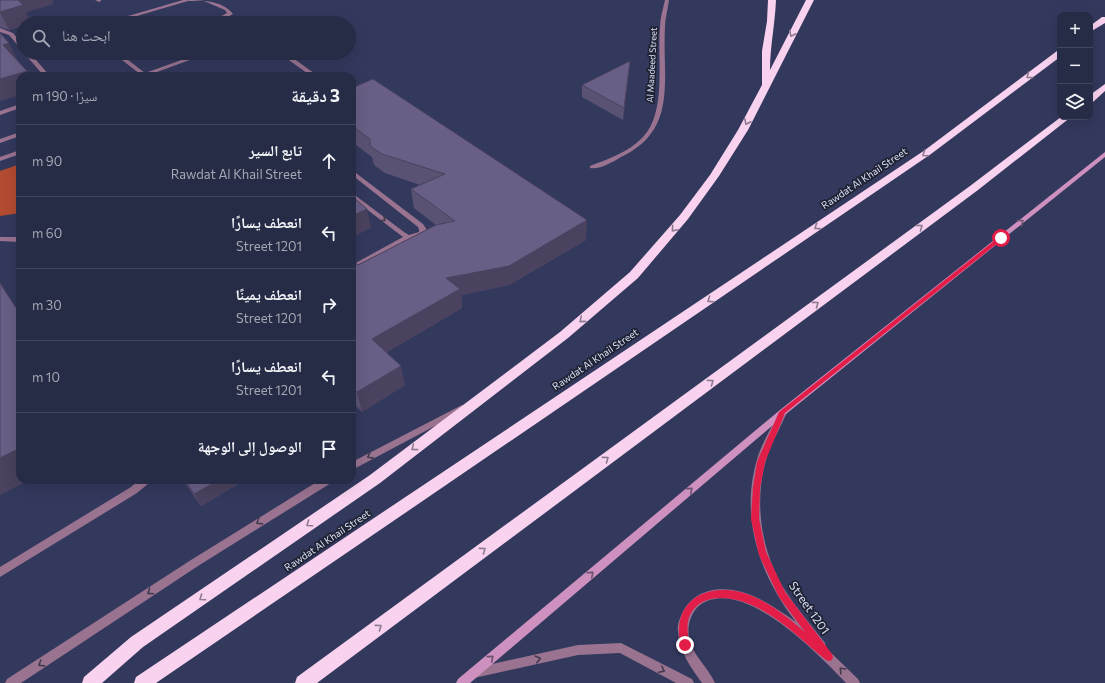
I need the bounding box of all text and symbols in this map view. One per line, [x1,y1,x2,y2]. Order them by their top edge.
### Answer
map controls [1057,12,1093,120]
button: + [1057,12,1093,48]
search box [16,16,356,60]
text: ابحث هنا [62,26,111,44]
icon: search [30,27,52,49]
street label: Al Maadeed Street [644,27,659,103]
one-way arrow [789,30,796,38]
button: − [1057,48,1093,84]
one-way arrow [1026,71,1033,78]
button: layers [1057,84,1093,120]
text: 3 دقيقة [291,85,340,106]
text: سيرًا · 190 m [32,88,97,104]
one-way arrow [744,118,752,125]
text: تابع السير [249,141,302,159]
street label: Rawdat Al Khail Street [819,145,909,211]
one-way arrow [922,149,929,156]
icon: ahead [318,150,340,172]
text: 90 m [32,153,62,169]
text: Rawdat Al Khail Street [171,166,302,182]
text: انعطف يسارًا [231,213,302,231]
one-way arrow [378,215,385,222]
one-way arrow [1017,219,1024,226]
icon: left [318,222,340,244]
one-way arrow [814,222,821,230]
one-way arrow [671,224,679,232]
text: 60 m [32,225,62,241]
one-way arrow [916,225,923,232]
route start [992,229,1010,247]
text: Street 1201 [236,238,302,254]
text: انعطف يمينًا [236,285,302,303]
icon: right [318,294,340,316]
one-way arrow [707,295,714,302]
text: 30 m [32,297,62,313]
one-way arrow [811,302,818,309]
text: Street 1201 [236,310,302,326]
one-way arrow [579,316,586,323]
street label: Rawdat Al Khail Street [550,326,640,392]
text: انعطف يسارًا [231,357,302,375]
icon: left [318,366,340,388]
text: 10 m [32,369,60,385]
one-way arrow [707,379,714,386]
text: Street 1201 [236,382,302,398]
text: الوصول إلى الوجهة [198,437,302,455]
icon: arrive [318,438,340,460]
one-way arrow [412,444,419,451]
one-way arrow [366,451,374,459]
one-way arrow [602,457,609,464]
one-way arrow [685,488,693,495]
street label: Rawdat Al Khail Street [282,507,372,573]
one-way arrow [256,517,263,525]
one-way arrow [306,519,313,526]
one-way arrow [479,547,486,554]
one-way arrow [586,571,593,578]
street label: Street 1201 [787,578,833,636]
one-way arrow [147,587,154,594]
one-way arrow [199,593,206,600]
one-way arrow [374,625,381,632]
route end [676,636,694,654]
one-way arrow [487,655,494,662]
one-way arrow [535,655,541,663]
one-way arrow [39,660,46,667]
one-way arrow [657,665,665,673]
one-way arrow [839,667,846,675]

